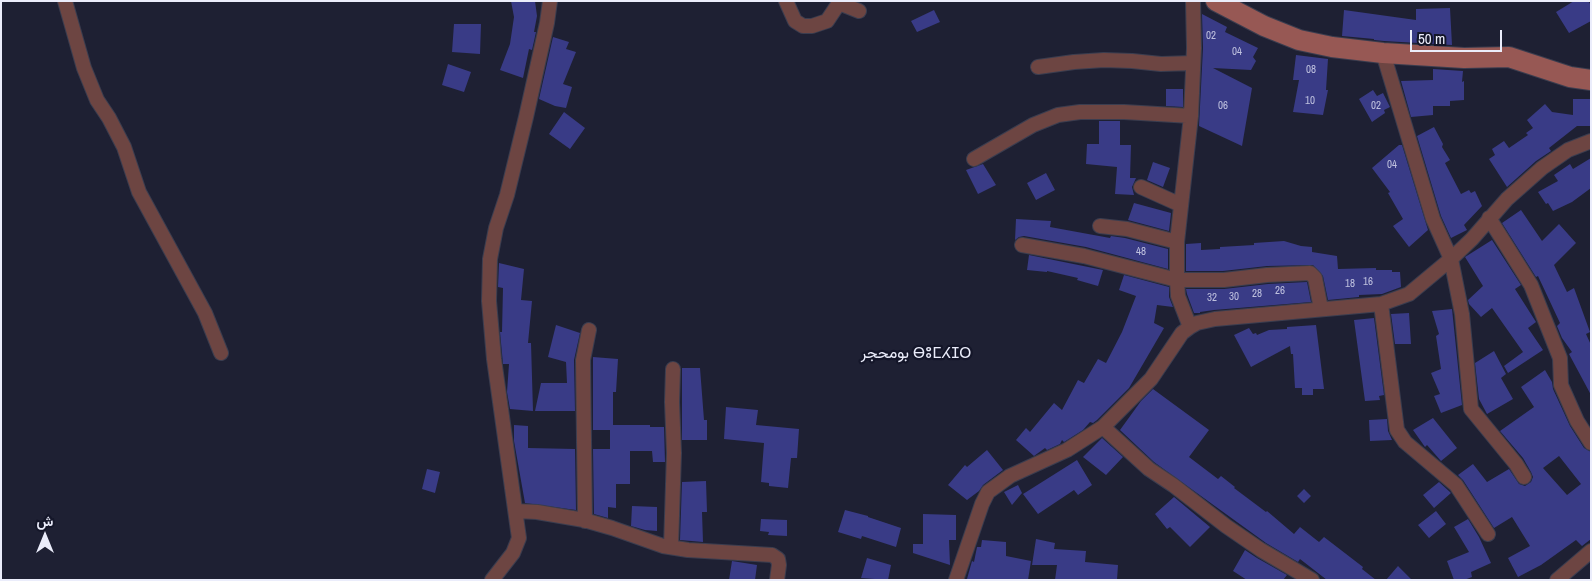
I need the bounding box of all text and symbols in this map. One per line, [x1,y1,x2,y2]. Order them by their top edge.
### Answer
scale bar [1412,20,1504,52]
text: 50 m [1418,28,1445,49]
house number: 02 [1206,29,1216,43]
house number: 04 [1232,45,1242,59]
house number: 08 [1306,63,1316,77]
house number: 10 [1305,94,1315,108]
house number: 06 [1218,99,1228,113]
house number: 02 [1371,99,1381,113]
house number: 04 [1387,158,1397,172]
house number: 48 [1136,245,1146,259]
house number: 16 [1363,275,1373,289]
house number: 18 [1345,277,1355,291]
house number: 26 [1275,284,1285,298]
house number: 28 [1252,287,1262,301]
house number: 30 [1229,290,1239,304]
house number: 32 [1207,291,1217,305]
district label: بومحجر ⴱⵓⵎⵃⵊⵔ [861,344,971,364]
north arrow [20,511,70,561]
text: ش [37,512,53,530]

